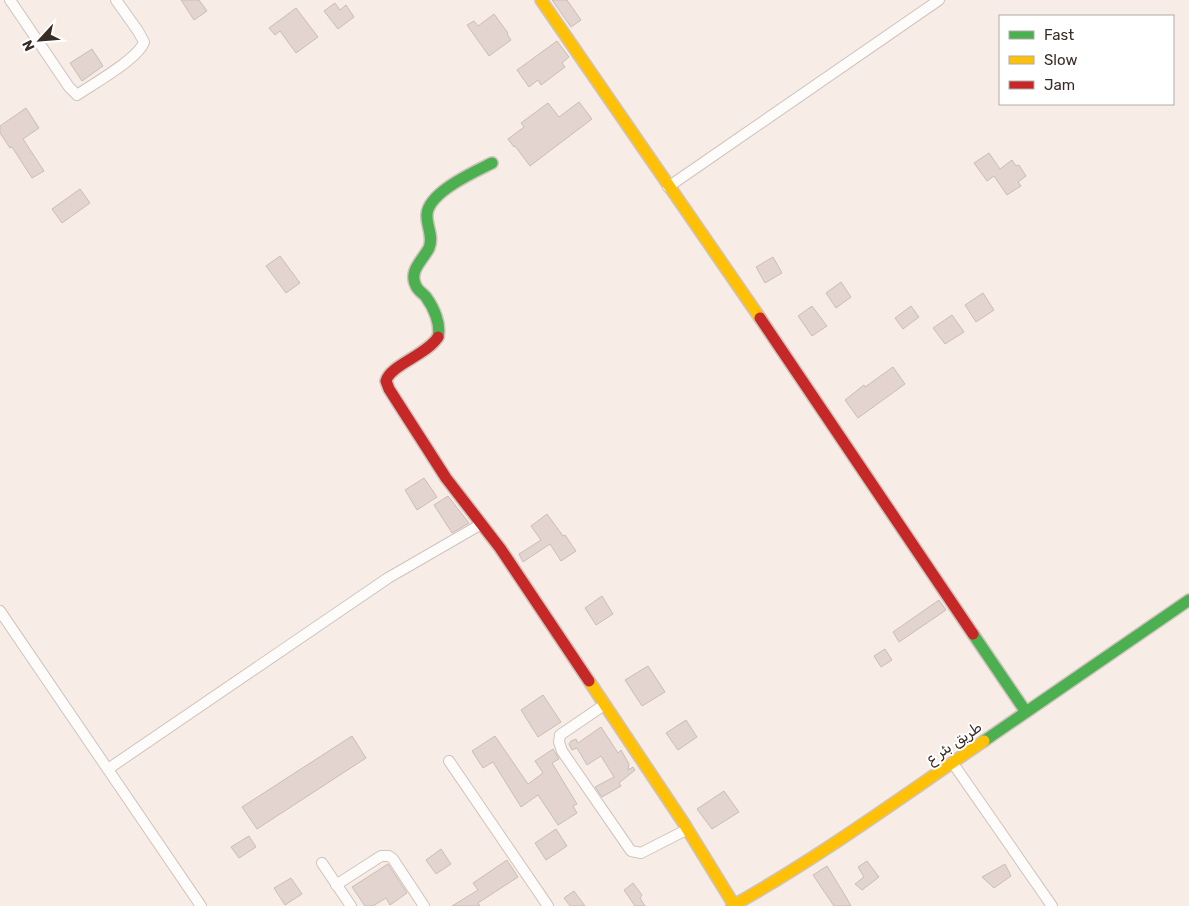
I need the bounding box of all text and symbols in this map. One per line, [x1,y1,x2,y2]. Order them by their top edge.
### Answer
north arrow [15,15,65,65]
legend [999,15,1174,105]
text: Fast [1044,26,1074,44]
text: N [19,37,39,54]
text: Slow [1044,51,1077,69]
text: Jam [1044,76,1075,94]
street label: طريق بئر ع [923,718,986,770]

